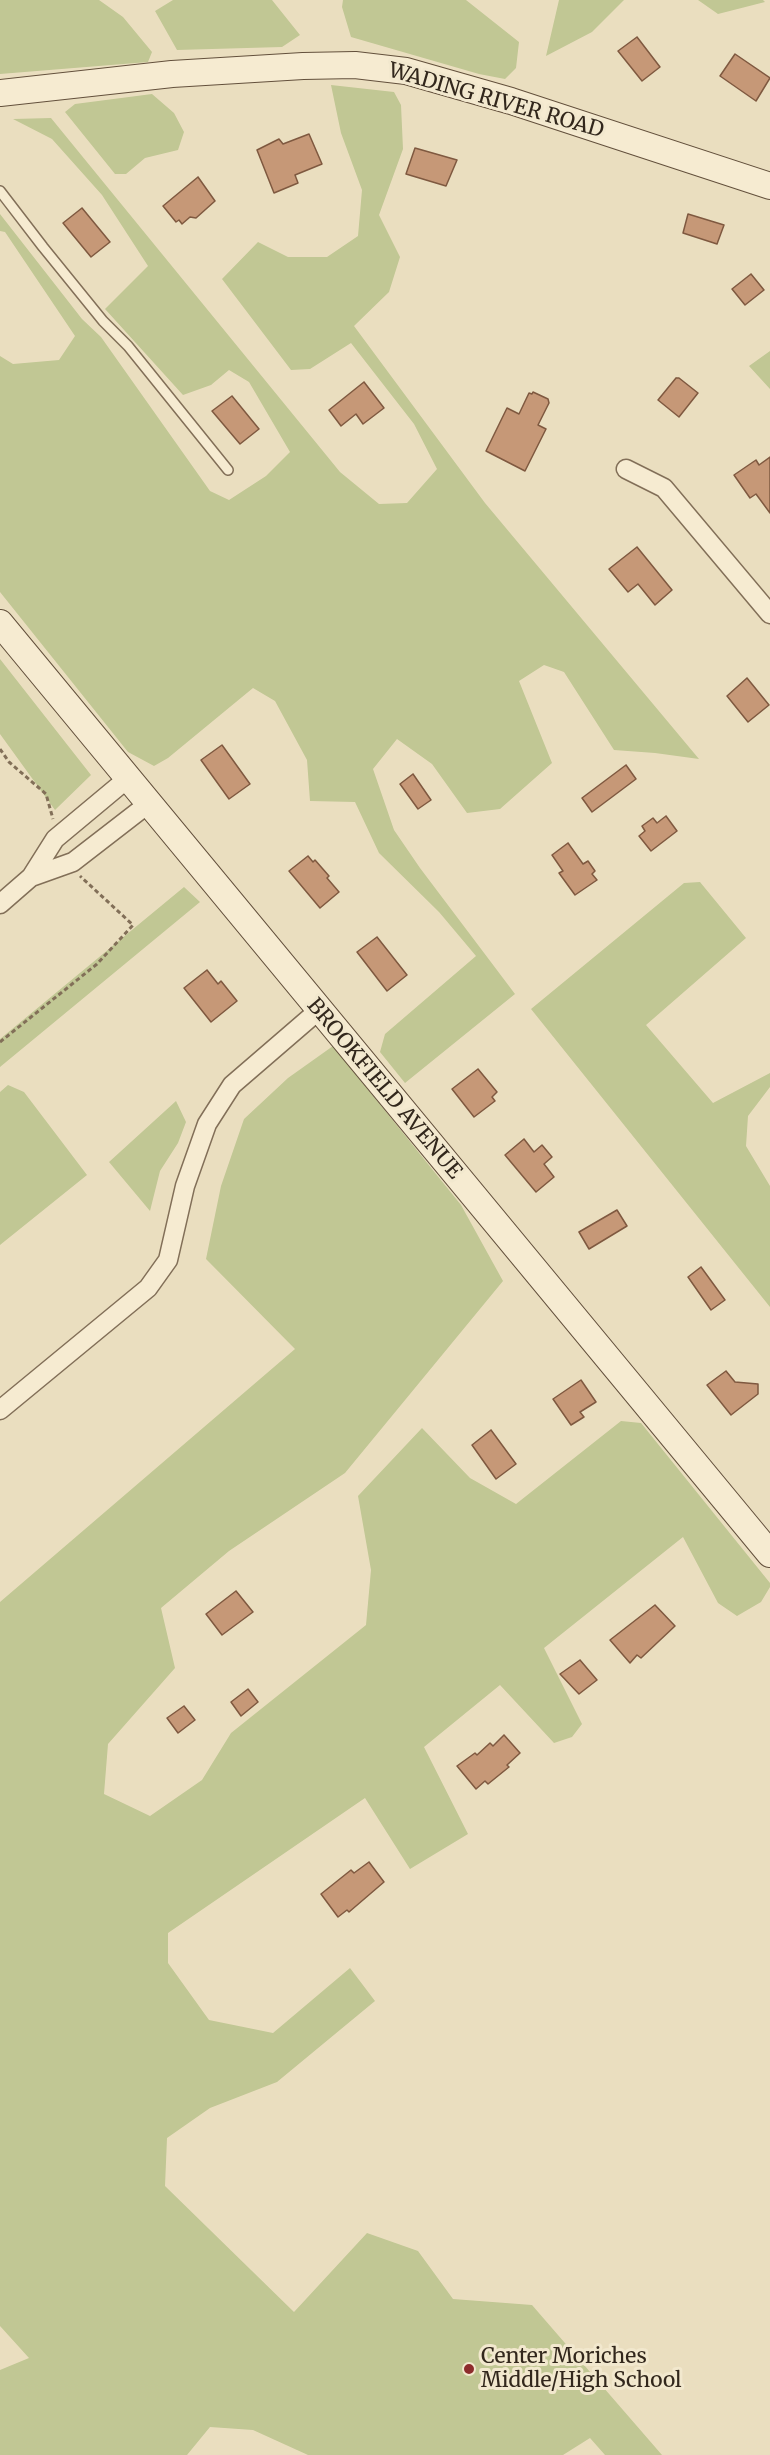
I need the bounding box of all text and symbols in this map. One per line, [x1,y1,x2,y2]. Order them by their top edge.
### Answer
street label: WADING RIVER ROAD [385,58,607,144]
street label: BROOKFIELD AVENUE [301,994,467,1184]
place label: Center Moriches Middle/High School [481,2344,682,2394]
marker: Center Moriches Middle/High School [462,2362,476,2376]

